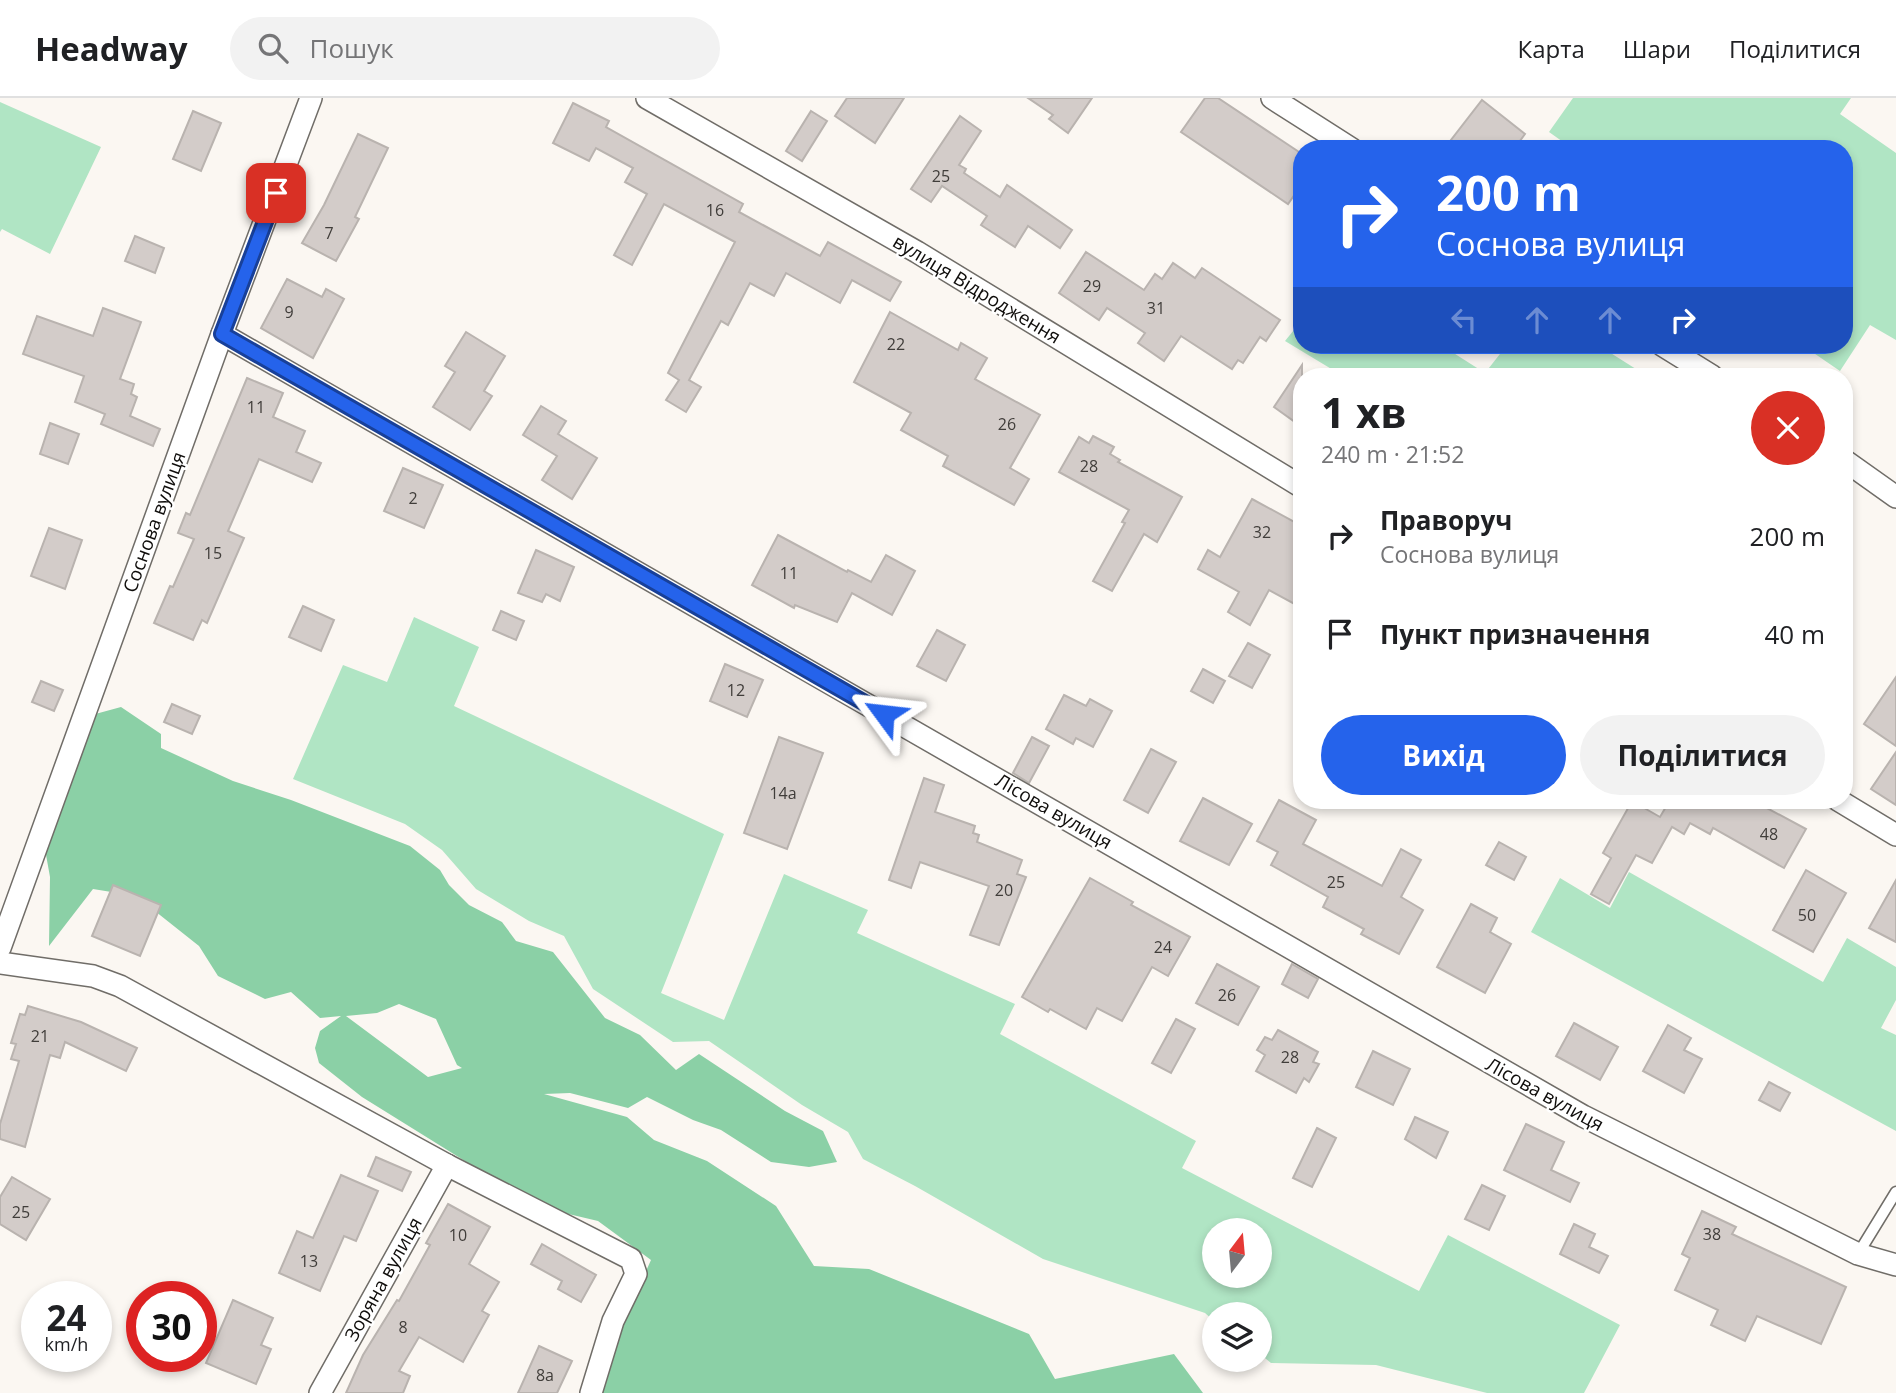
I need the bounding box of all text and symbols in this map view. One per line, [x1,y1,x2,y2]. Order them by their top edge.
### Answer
search box [230,17,720,80]
text: Headway [35,26,188,71]
icon: search [254,29,292,67]
text: Пошук [310,30,394,66]
text: Карта [1518,32,1585,65]
text: Шари [1623,32,1691,65]
text: Поділитися [1729,32,1861,65]
text: 200 m [1436,159,1581,225]
pin [246,163,306,223]
house number: 25 [932,165,950,187]
icon: right [1321,168,1412,259]
icon: arrive [257,174,295,212]
house number: 16 [706,199,724,221]
house number: 7 [324,222,334,244]
text: Соснова вулиця [1436,222,1686,265]
street label: вулиця Відродження [888,228,1066,350]
house number: 29 [1083,275,1101,297]
house number: 31 [1147,297,1165,319]
house number: 9 [284,301,294,323]
icon: left [1445,301,1483,339]
icon: ahead [1518,301,1556,339]
icon: ahead [1591,301,1629,339]
icon: right [1664,301,1702,339]
house number: 22 [887,333,905,355]
text: 1 хв [1321,383,1407,440]
button: close [1751,391,1825,465]
house number: 11 [247,396,265,418]
house number: 26 [998,413,1016,435]
text: 240 m · 21:52 [1321,438,1464,470]
street label: Соснова вулиця [116,448,192,596]
house number: 28 [1080,455,1098,477]
house number: 2 [408,487,418,509]
text: Праворуч [1380,502,1512,538]
icon: right [1321,517,1359,555]
text: 200 m [1750,518,1825,554]
house number: 32 [1253,521,1271,543]
text: Соснова вулиця [1380,538,1559,570]
house number: 15 [204,542,222,564]
house number: 11 [780,562,798,584]
icon: arrive [1321,615,1359,653]
text: Пункт призначення [1380,616,1650,652]
text: 40 m [1764,616,1825,652]
position arrow [847,677,921,751]
house number: 12 [727,679,745,701]
button: Вихід [1321,715,1566,795]
button: Поділитися [1580,715,1825,795]
street label: Лісова вулиця [991,767,1117,855]
house number: 14а [769,782,797,804]
house number: 48 [1760,823,1778,845]
house number: 25 [1327,871,1345,893]
house number: 20 [995,879,1013,901]
house number: 50 [1798,904,1816,926]
house number: 24 [1154,936,1172,958]
house number: 26 [1218,984,1236,1006]
house number: 21 [31,1025,49,1047]
house number: 28 [1281,1046,1299,1068]
street label: Лісова вулиця [1481,1051,1609,1137]
house number: 25 [12,1201,30,1223]
street label: Зоряна вулиця [338,1212,428,1346]
north arrow [1202,1218,1272,1288]
map controls [1202,1218,1272,1372]
house number: 38 [1703,1223,1721,1245]
house number: 10 [449,1224,467,1246]
house number: 13 [300,1250,318,1272]
speed limit sign: 30 [126,1281,217,1372]
text: 24 [46,1294,87,1341]
button: layers [1202,1302,1272,1372]
house number: 8 [398,1316,408,1338]
text: km/h [45,1332,88,1356]
house number: 8а [536,1364,554,1386]

